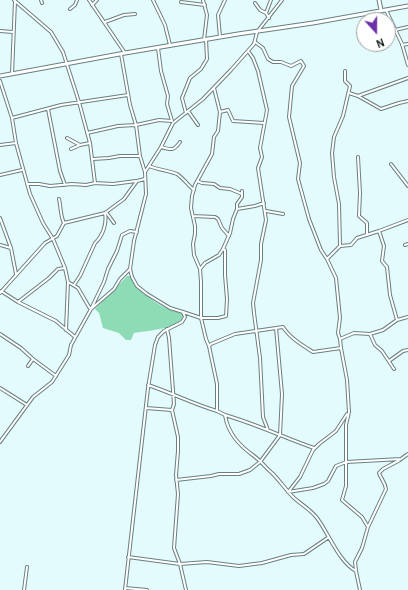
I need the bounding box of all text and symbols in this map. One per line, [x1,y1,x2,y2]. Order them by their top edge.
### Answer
north arrow [356,12,396,52]
text: N [374,35,386,50]

